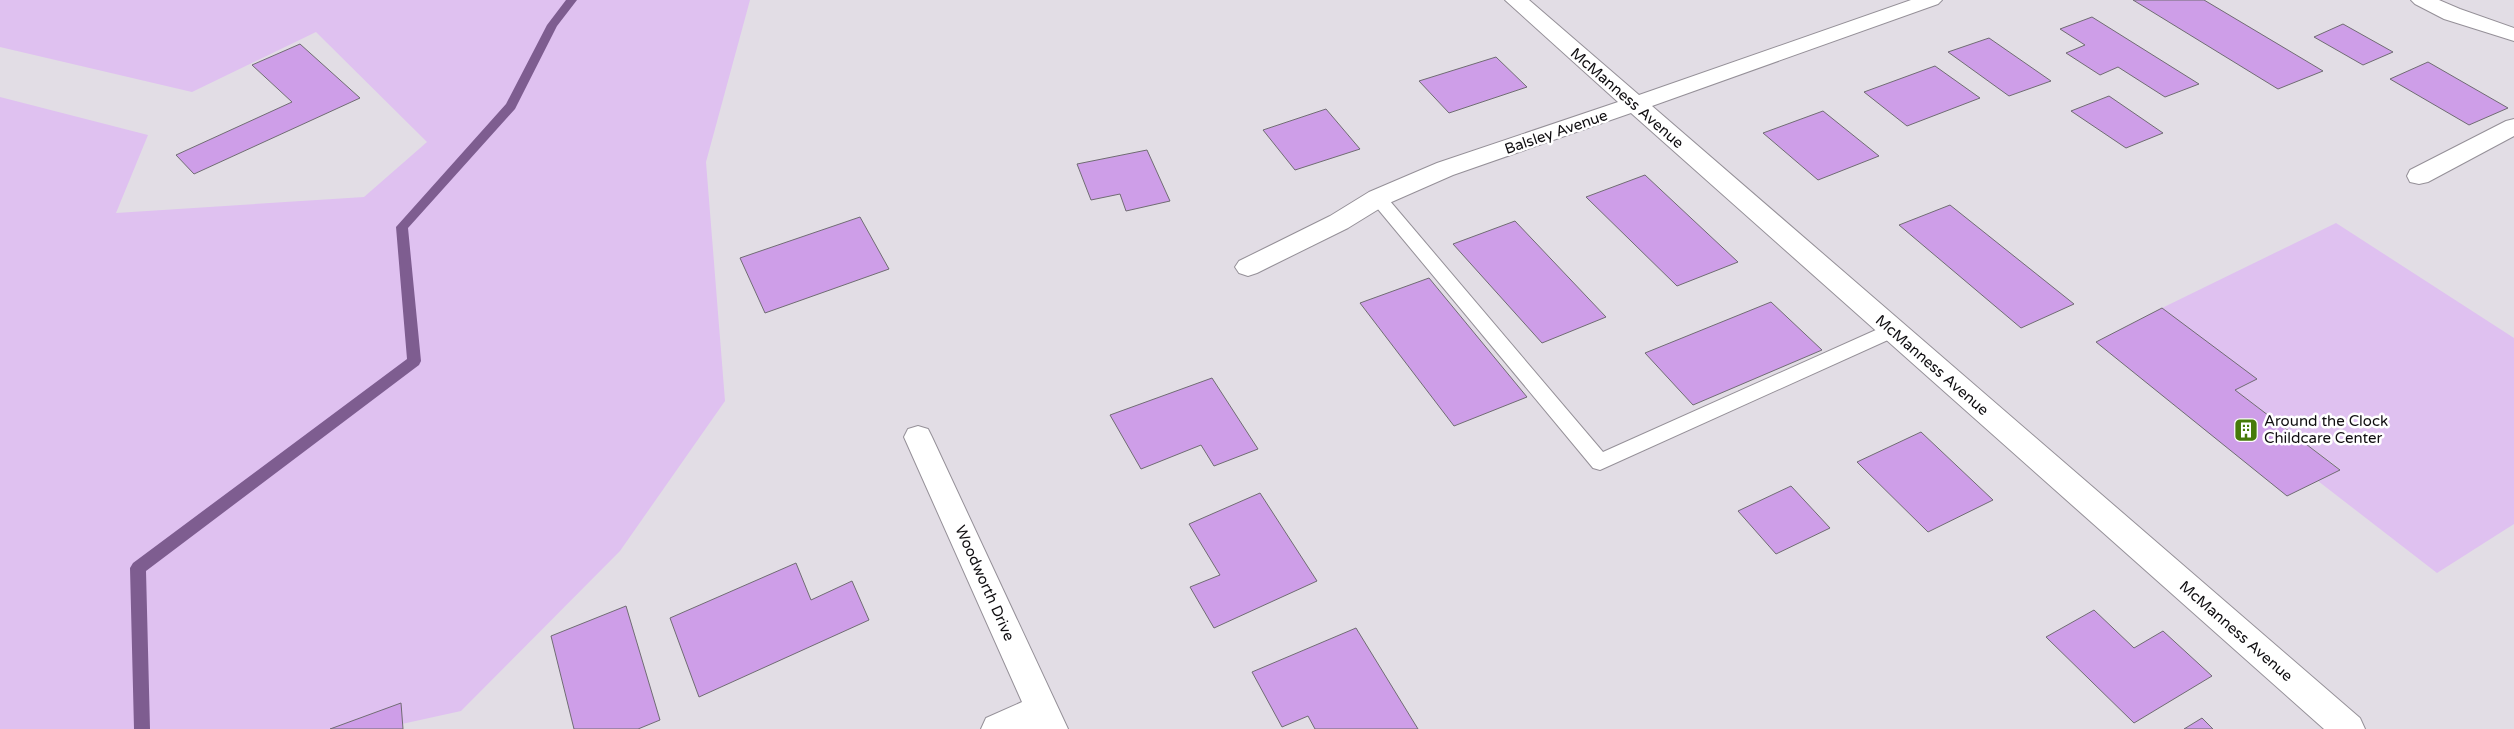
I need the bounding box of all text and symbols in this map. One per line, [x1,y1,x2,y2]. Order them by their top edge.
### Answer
street label: McManness Avenue [1567,44,1687,152]
street label: Balsley Avenue [1502,106,1610,158]
street label: McManness Avenue [1872,311,1992,419]
place label: Around the Clock Childcare Center [2264,412,2388,447]
building icon: Around the Clock Childcare Center [2233,417,2259,443]
street label: Woodworth Drive [951,522,1019,644]
street label: McManness Avenue [2176,577,2296,685]

